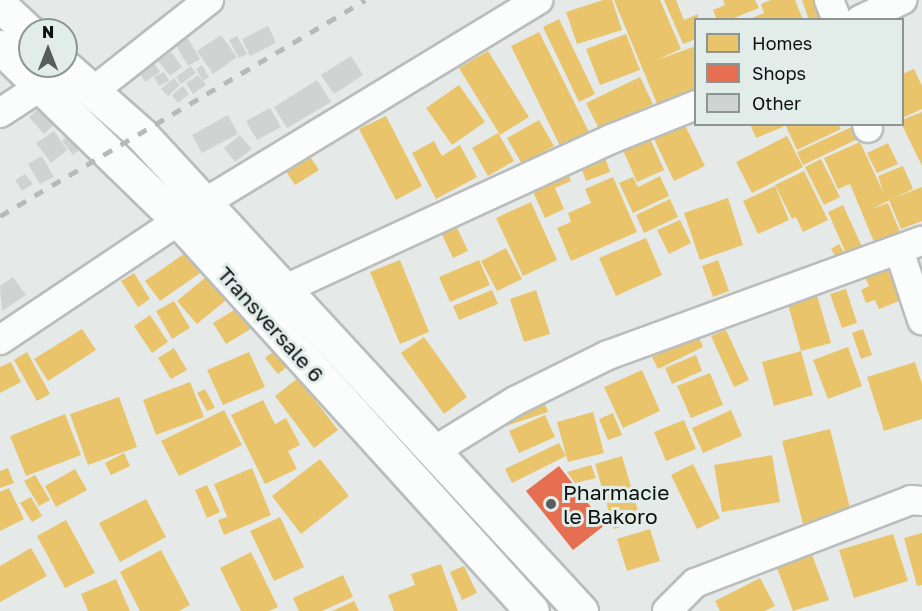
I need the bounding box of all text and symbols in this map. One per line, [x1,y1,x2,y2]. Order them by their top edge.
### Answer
north arrow [18,18,78,78]
legend [694,18,904,126]
text: N [42,22,54,42]
text: Homes [752,32,812,54]
text: Shops [752,62,806,84]
text: Other [752,92,801,114]
street label: Transversale 6 [213,261,329,387]
place label: Pharmacie le Bakoro [563,479,669,529]
marker: Pharmacie le Bakoro [544,497,558,511]

